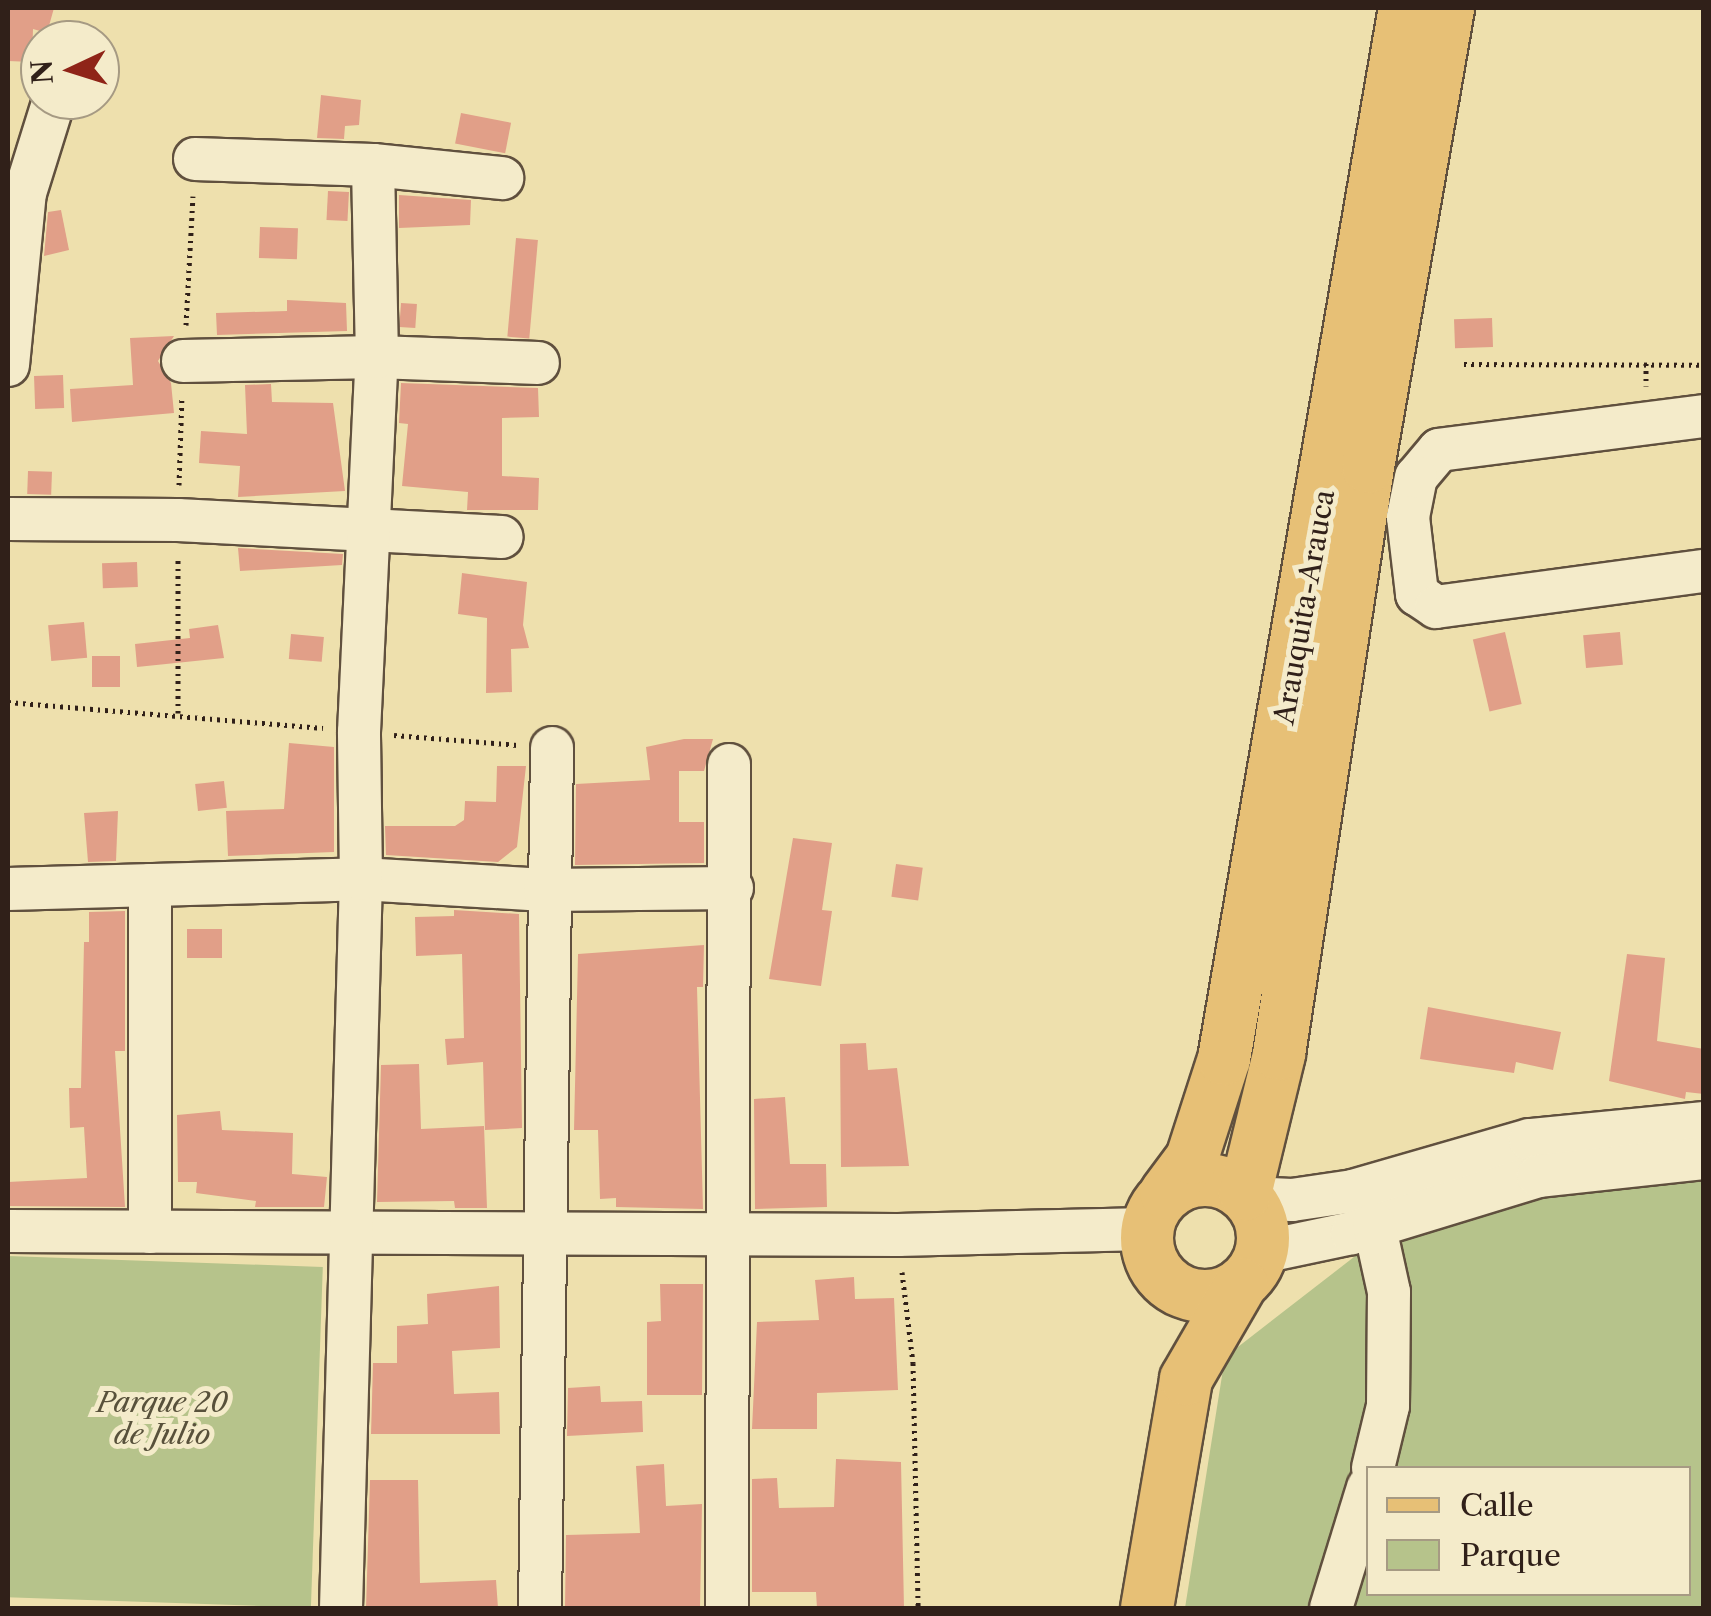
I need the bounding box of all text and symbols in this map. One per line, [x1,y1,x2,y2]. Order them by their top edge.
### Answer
north arrow [20,20,120,120]
text: N [24,59,60,85]
street label: Arauquita-Arauca [1267,487,1341,727]
park label: Parque 20 de Julio [97,1385,227,1451]
legend [1366,1466,1691,1596]
text: Calle [1460,1487,1534,1524]
text: Parque [1460,1537,1561,1574]

